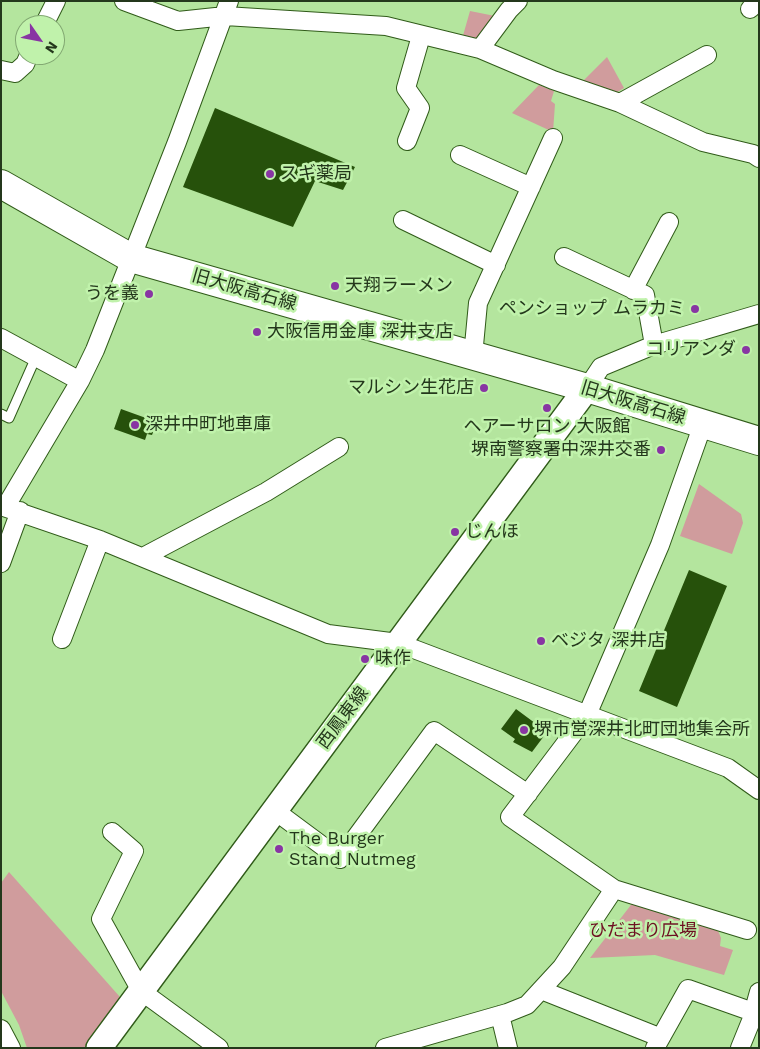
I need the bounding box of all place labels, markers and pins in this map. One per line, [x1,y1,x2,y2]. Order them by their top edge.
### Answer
place label: スギ薬局 [280,163,352,185]
marker: スギ薬局 [264,168,276,180]
place label: 天翔ラーメン [345,275,453,297]
marker: 天翔ラーメン [329,280,341,292]
place label: うを義 [85,283,139,305]
marker: うを義 [143,288,155,300]
place label: ペンショップ ムラカミ [499,298,685,320]
marker: ペンショップ ムラカミ [689,303,701,315]
place label: 大阪信用金庫 深井支店 [267,321,453,343]
marker: 大阪信用金庫 深井支店 [251,326,263,338]
place label: コリアンダ [646,339,736,361]
marker: コリアンダ [740,344,752,356]
place label: マルシン生花店 [348,377,474,399]
marker: マルシン生花店 [478,382,490,394]
marker: ヘアーサロン 大阪館 [541,402,553,414]
place label: 深井中町地車庫 [145,414,271,436]
place label: ヘアーサロン 大阪館 [463,416,631,438]
marker: 深井中町地車庫 [129,419,141,431]
place label: 堺南警察署中深井交番 [471,439,651,461]
marker: 堺南警察署中深井交番 [655,444,667,456]
place label: じんほ [465,521,519,543]
marker: じんほ [449,526,461,538]
place label: ベジタ 深井店 [551,630,665,652]
marker: ベジタ 深井店 [535,635,547,647]
place label: 味作 [375,648,411,670]
marker: 味作 [359,653,371,665]
place label: 堺市営深井北町団地集会所 [534,719,750,741]
marker: 堺市営深井北町団地集会所 [518,724,530,736]
place label: The Burger Stand Nutmeg [289,828,416,871]
marker: The Burger Stand Nutmeg [273,843,285,855]

